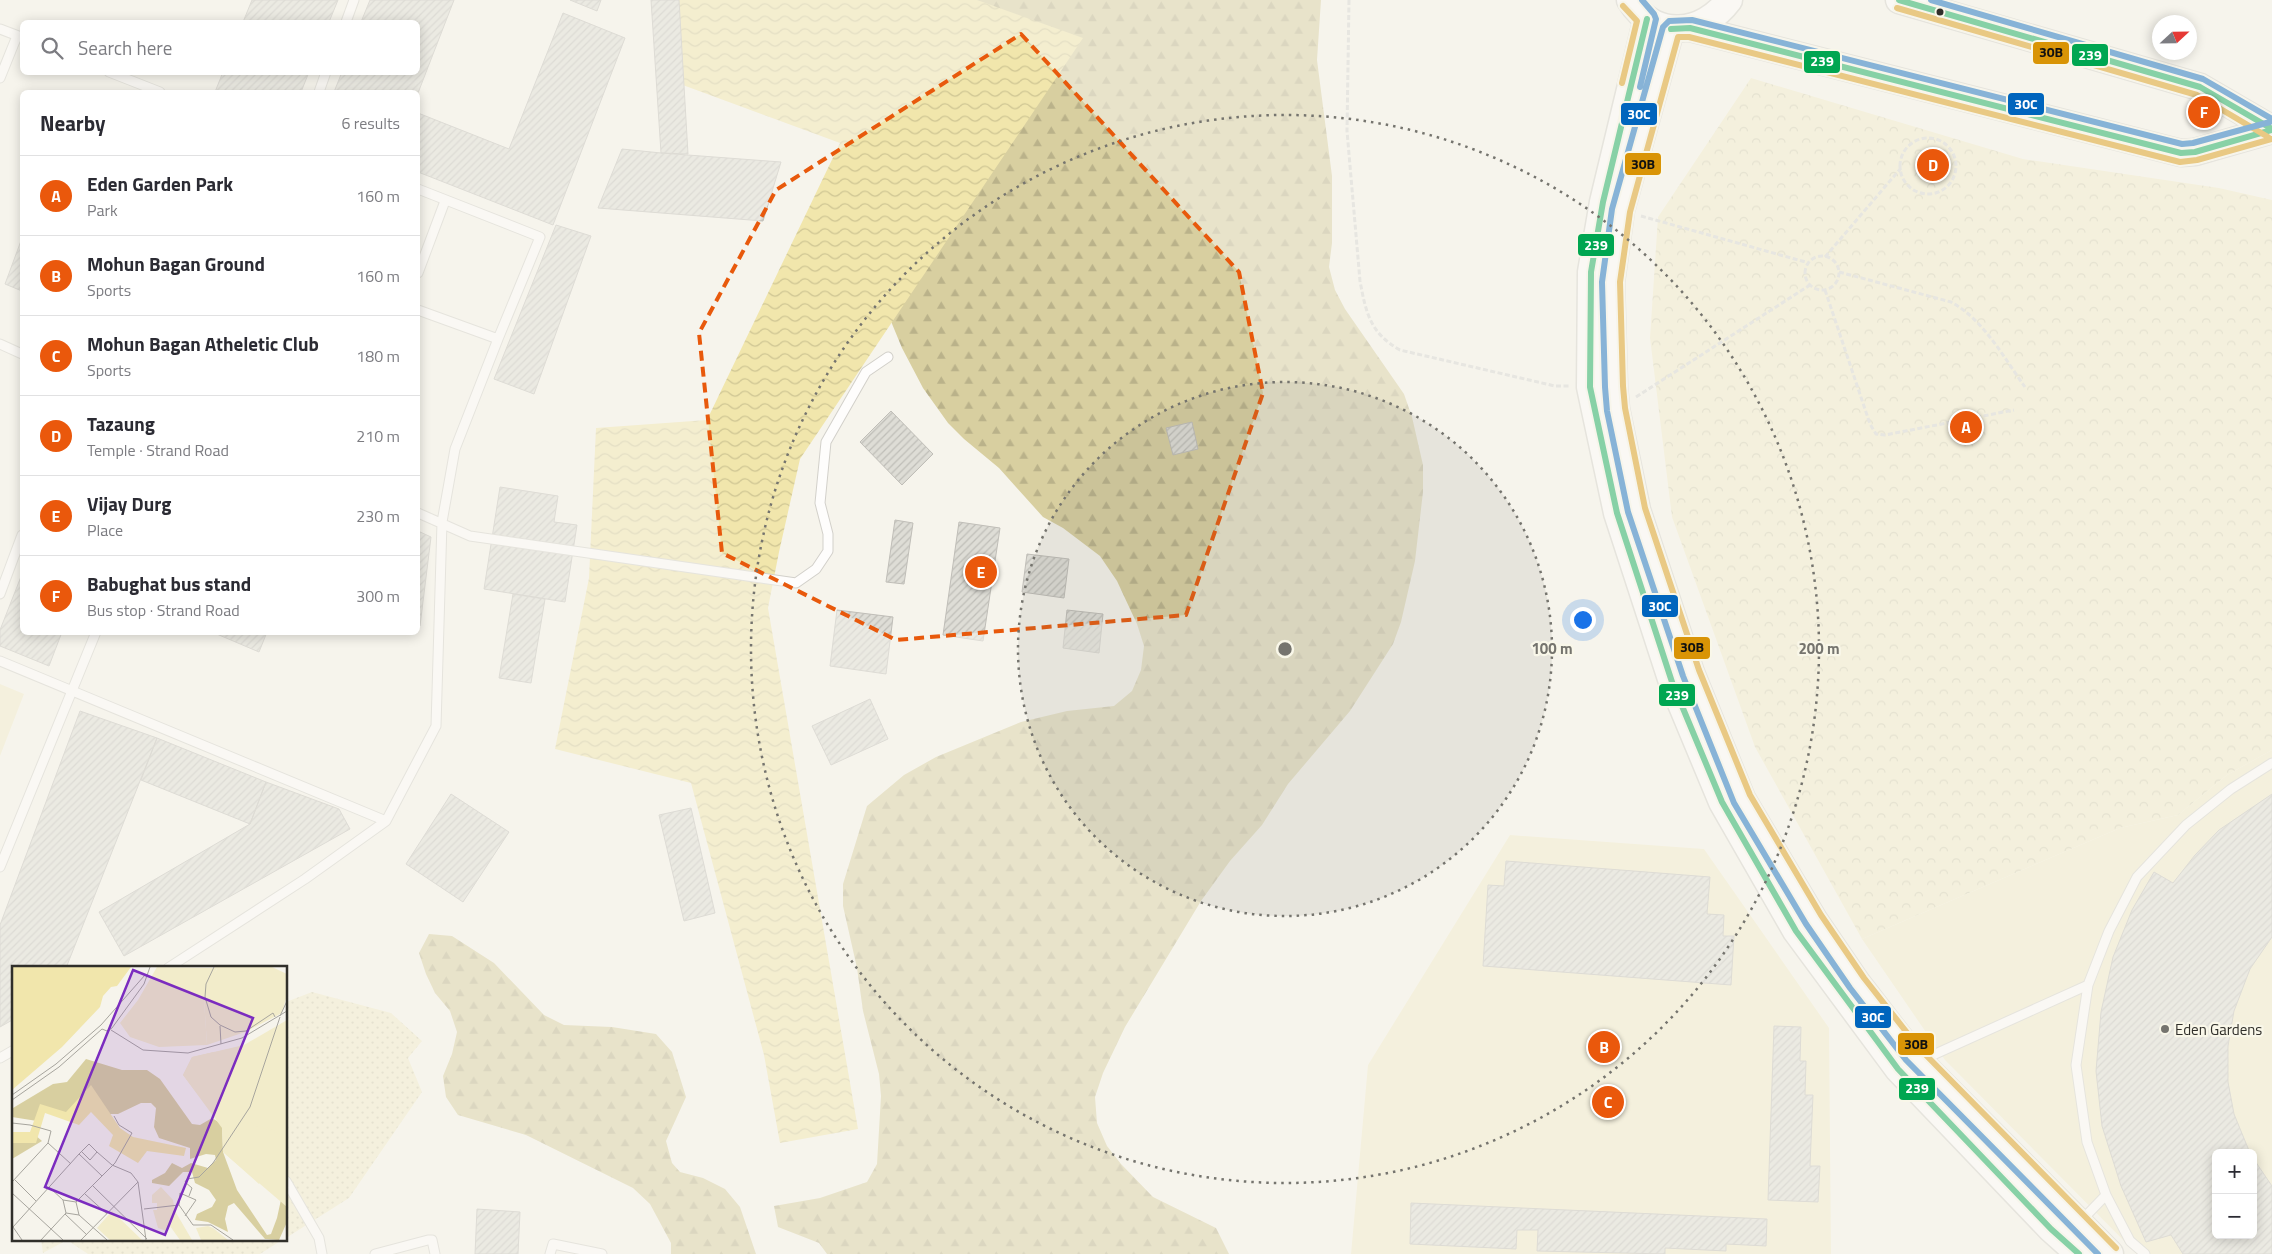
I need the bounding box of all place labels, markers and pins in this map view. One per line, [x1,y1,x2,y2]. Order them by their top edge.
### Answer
unlabelled marker [1935,7,1945,17]
pin: F [2188,93,2220,131]
pin: D [1917,146,1949,184]
pin: A [1950,408,1982,446]
pin: E [965,553,997,591]
centre of rings [1276,640,1294,658]
place label: Eden Gardens [2175,1018,2262,1041]
marker: Eden Gardens [2159,1023,2171,1035]
pin: B [1588,1028,1620,1066]
pin: C [1592,1083,1624,1121]

